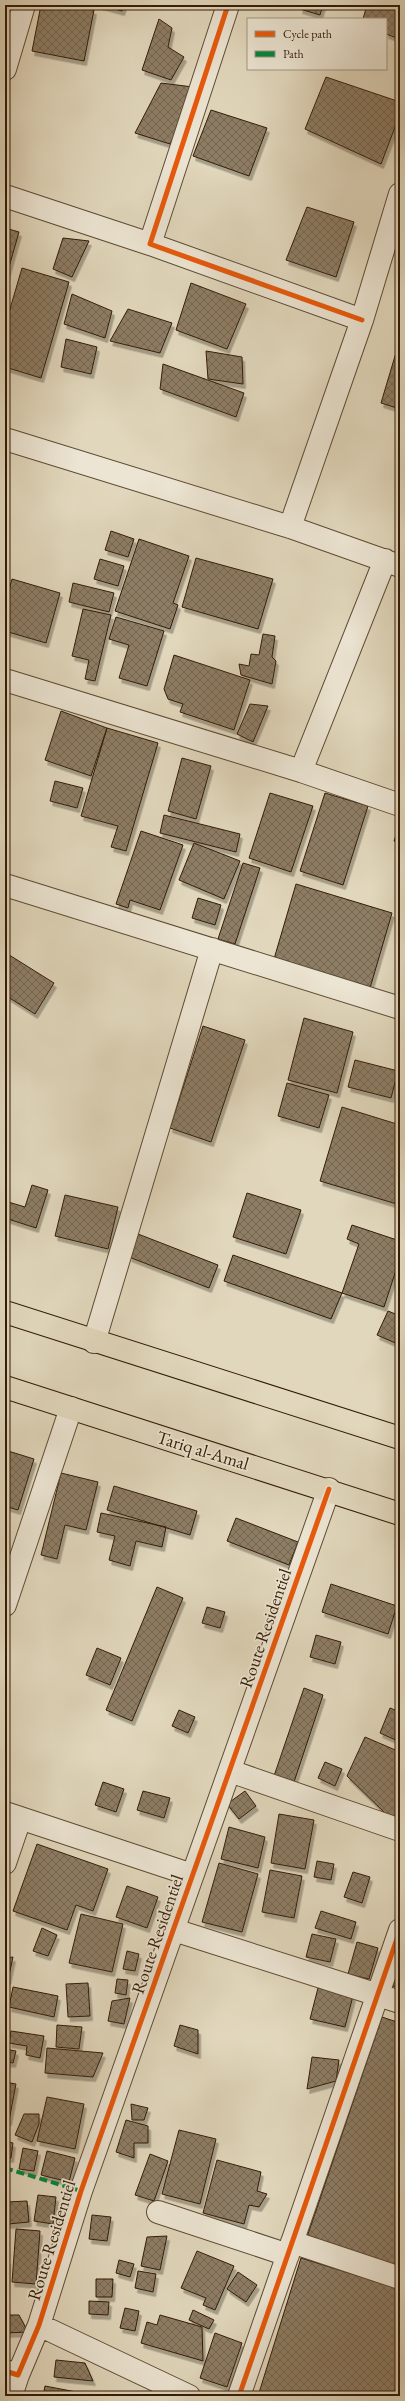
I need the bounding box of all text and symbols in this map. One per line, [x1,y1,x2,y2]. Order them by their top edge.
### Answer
legend [247,18,387,70]
text: Cycle path [283,26,332,42]
text: Path [283,46,304,62]
street label: Tariq al-Amal [154,1425,252,1475]
street label: Route Residentiel [234,1565,296,1691]
street label: Route Residentiel [126,1871,188,1997]
street label: Route Residentiel [22,2177,80,2303]

